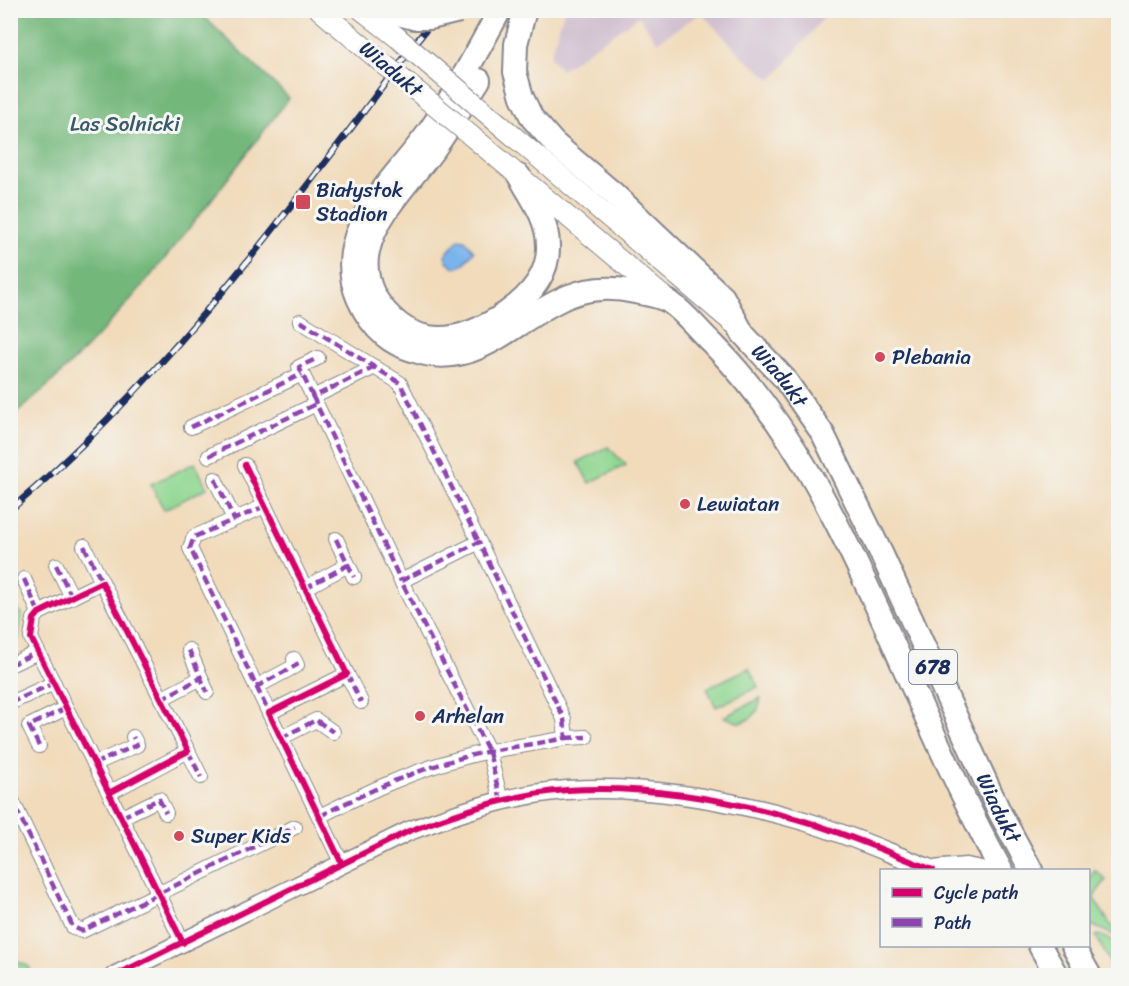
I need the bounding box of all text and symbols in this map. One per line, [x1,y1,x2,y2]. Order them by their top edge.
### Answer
street label: Wiadukt [350,31,433,108]
park label: Las Solnicki [70,105,181,143]
place label: Białystok Stadion [316,171,404,233]
marker: Białystok Stadion [294,193,312,211]
street label: Wiadukt [742,334,819,417]
place label: Plebania [892,338,971,376]
marker: Plebania [873,350,887,364]
place label: Lewiatan [697,485,779,523]
marker: Lewiatan [678,497,692,511]
road number: 678 [909,650,957,684]
place label: Arhelan [431,697,504,735]
marker: Arhelan [413,709,427,723]
street label: Wiadukt [965,766,1033,852]
place label: Super Kids [191,817,291,855]
marker: Super Kids [172,829,186,843]
legend [880,869,1090,947]
text: Cycle path [934,877,1018,909]
text: Path [934,907,971,939]

